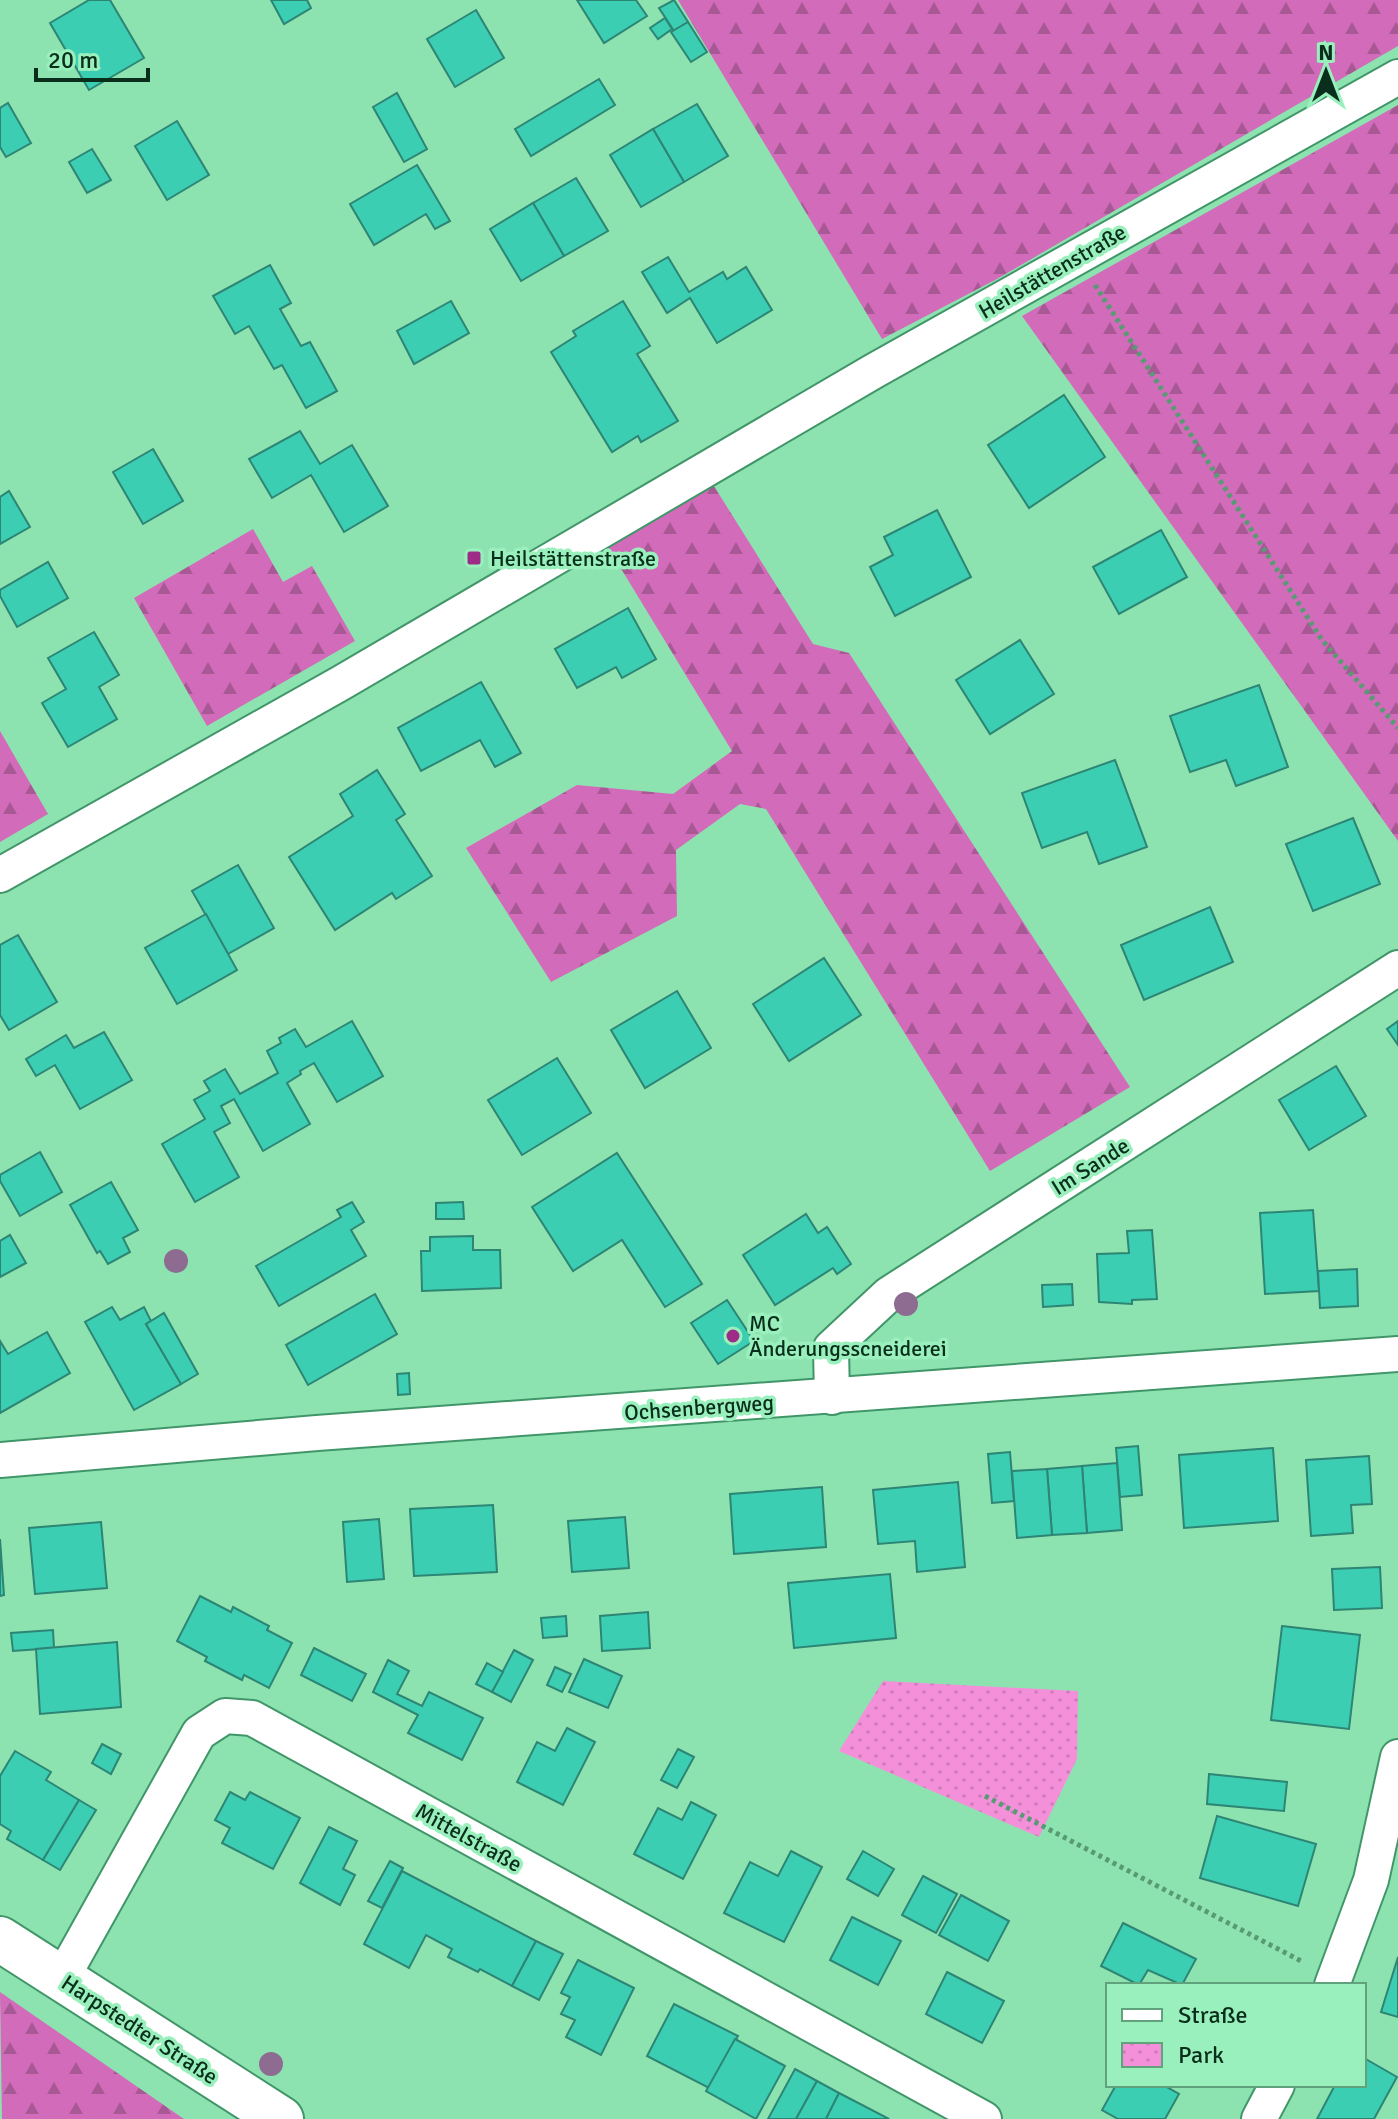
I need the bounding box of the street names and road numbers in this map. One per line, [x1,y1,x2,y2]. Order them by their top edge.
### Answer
street label: Heilstättenstraße [974,218,1131,325]
street label: Im Sande [1046,1132,1134,1201]
street label: Ochsenbergweg [623,1389,775,1426]
street label: Mittelstraße [411,1797,527,1878]
street label: Harpstedter Straße [57,1969,223,2090]

